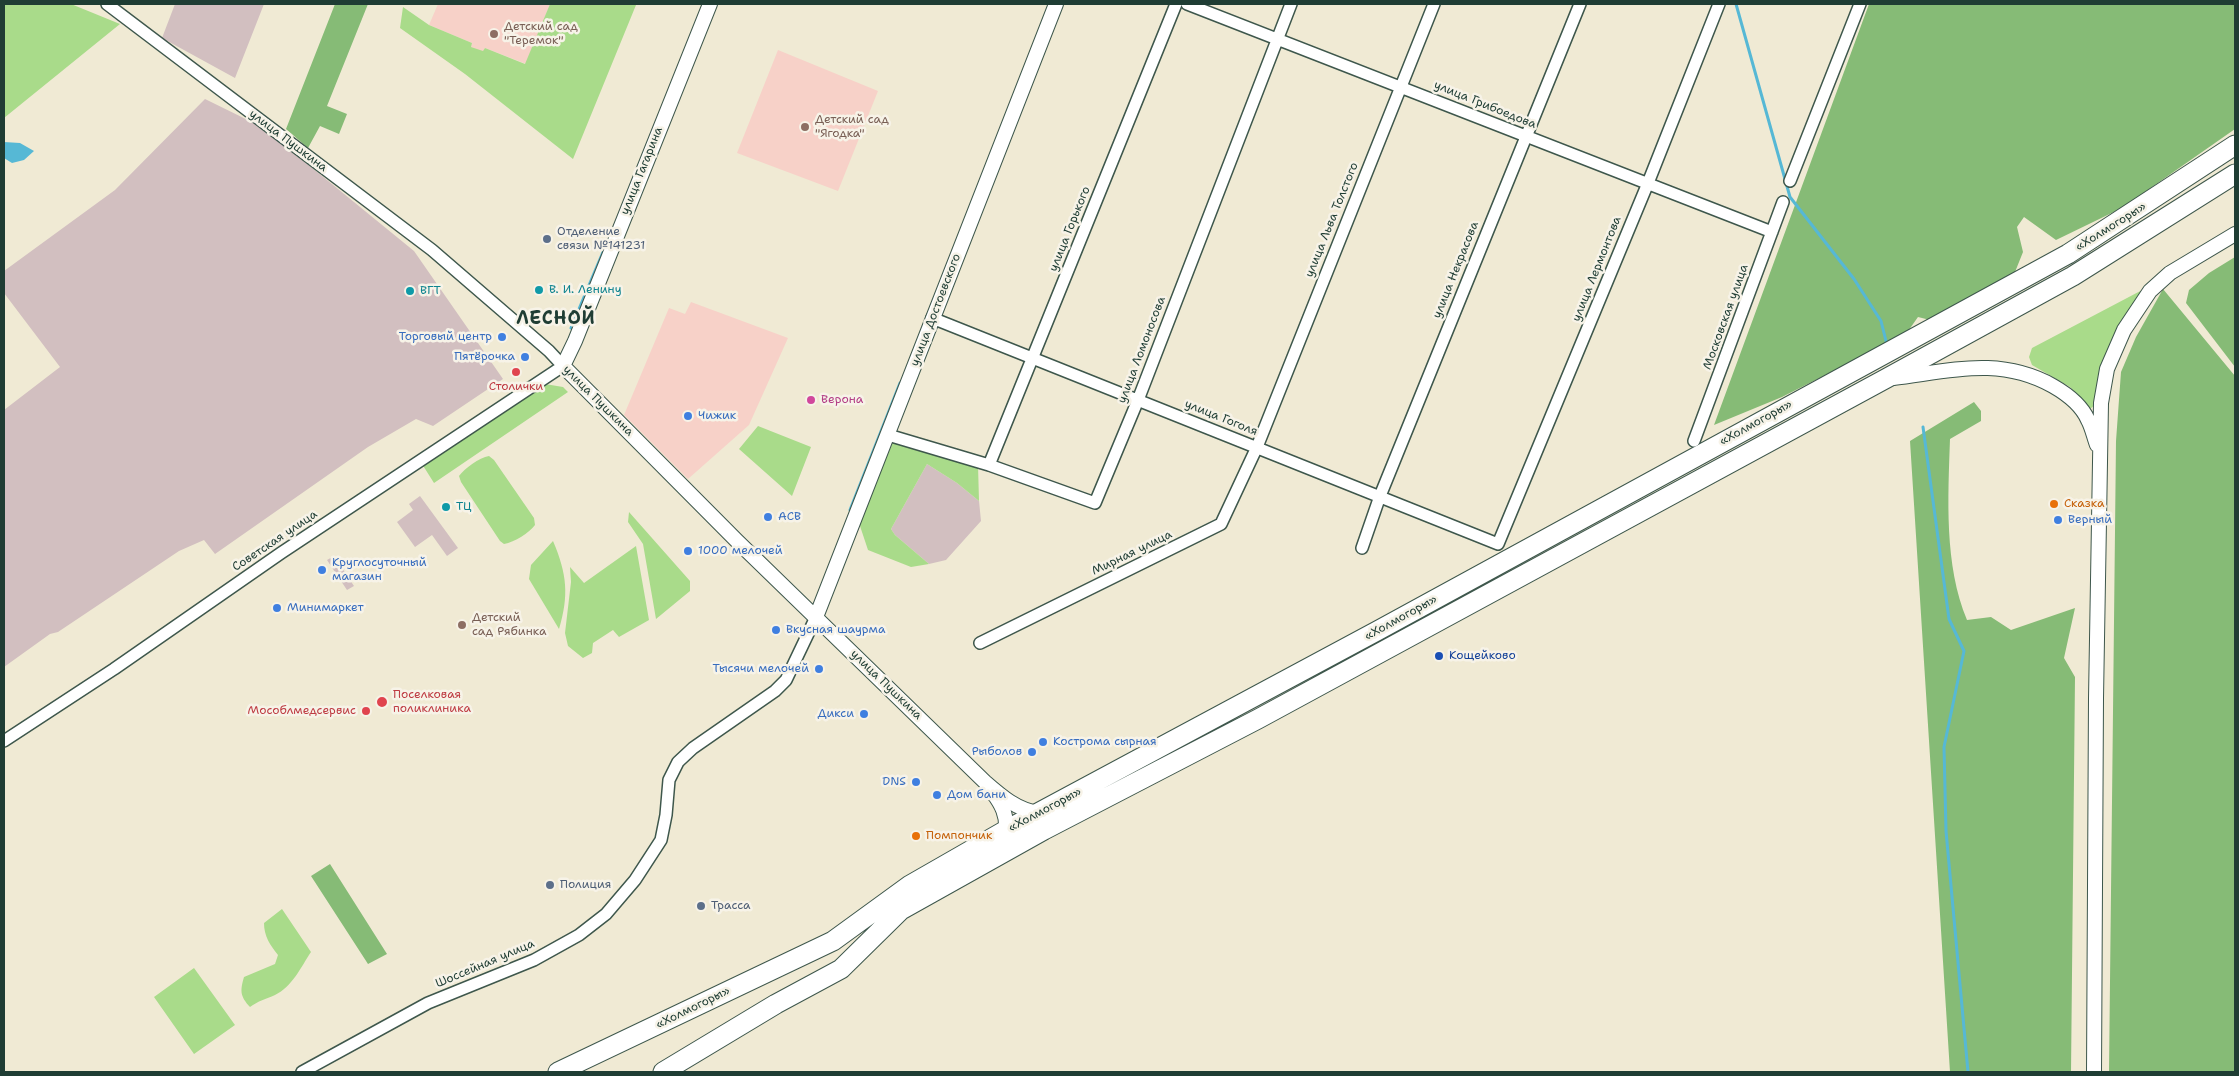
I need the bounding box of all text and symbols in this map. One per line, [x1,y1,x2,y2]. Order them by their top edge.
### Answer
place label: Детский сад "Теремок" [504,20,578,48]
marker: Детский сад "Теремок" [488,28,500,40]
street label: улица Грибоедова [1432,78,1538,132]
street label: улица Пушкина [246,107,330,175]
place label: Детский сад "Ягодка" [815,113,889,141]
marker: Детский сад "Ягодка" [799,121,811,133]
street label: улица Гагарина [618,125,666,217]
street label: улица Льва Толстого [1302,160,1362,280]
street label: улица Горького [1046,184,1094,274]
street label: «Холмогоры» [2073,200,2149,254]
street label: улица Лермонтова [1569,214,1625,324]
street label: улица Некрасова [1430,220,1482,320]
place label: Отделение связи №141231 [557,225,645,253]
marker: Отделение связи №141231 [541,233,553,245]
street label: улица Достоевского [908,252,964,368]
street label: Московская улица [1700,262,1752,372]
place label: В. И. Ленину [549,283,622,297]
place label: ВГТ [420,284,441,298]
marker: В. И. Ленину [533,284,545,296]
marker: ВГТ [404,285,416,297]
street label: улица Ломоносова [1115,295,1169,405]
district label: ЛЕСНОЙ [515,308,597,330]
place label: Торговый центр [399,330,492,344]
marker: Торговый центр [496,331,508,343]
place label: Пятёрочка [454,350,515,364]
marker: Пятёрочка [519,351,531,363]
street label: улица Пушкина [560,363,636,439]
marker: Столички [510,366,522,378]
place label: Столички [489,380,543,394]
place label: Верона [821,393,863,407]
marker: Верона [805,394,817,406]
street label: улица Гоголя [1182,397,1260,439]
street label: «Холмогоры» [1717,397,1795,449]
place label: Чижик [698,409,736,423]
marker: Чижик [682,410,694,422]
place label: Сказка [2064,497,2104,511]
marker: Сказка [2048,498,2060,510]
place label: ТЦ [456,500,472,514]
marker: ТЦ [440,501,452,513]
street label: Советская улица [230,507,320,575]
place label: АСВ [778,510,801,524]
marker: АСВ [762,511,774,523]
place label: Верный [2068,513,2112,527]
marker: Верный [2052,514,2064,526]
street label: Мирная улица [1090,527,1174,579]
place label: 1000 мелочей [698,544,783,558]
marker: 1000 мелочей [682,545,694,557]
place label: Круглосуточный магазин [332,556,427,584]
marker: Круглосуточный магазин [316,564,328,576]
street label: «Холмогоры» [1362,592,1440,644]
place label: Минимаркет [287,601,364,615]
marker: Минимаркет [271,602,283,614]
place label: Детский сад Рябинка [472,611,546,639]
marker: Детский сад Рябинка [456,619,468,631]
place label: Вкусная шаурма [786,623,885,637]
marker: Вкусная шаурма [770,624,782,636]
street label: улица Пушкина [847,647,925,723]
place label: Кощейково [1449,649,1516,663]
marker: Кощейково [1433,650,1445,662]
place label: Тысячи мелочей [713,662,809,676]
marker: Тысячи мелочей [813,663,825,675]
place label: Поселковая поликлиника [393,688,471,716]
marker: Поселковая поликлиника [375,695,389,709]
place label: Мособлмедсервис [248,704,356,718]
marker: Мособлмедсервис [360,705,372,717]
place label: Дикси [817,707,854,721]
marker: Дикси [858,708,870,720]
place label: Кострома сырная [1053,735,1157,749]
marker: Кострома сырная [1037,736,1049,748]
place label: Рыболов [972,745,1022,759]
marker: Рыболов [1026,746,1038,758]
place label: DNS [882,775,906,789]
marker: DNS [910,776,922,788]
street label: «Холмогоры» [1006,785,1084,835]
place label: Дом бани [947,788,1006,802]
marker: Дом бани [931,789,943,801]
place label: Помпончик [926,829,992,843]
marker: Помпончик [910,830,922,842]
place label: Полиция [560,878,611,892]
marker: Полиция [544,879,556,891]
place label: Трасса [711,899,750,913]
marker: Трасса [695,900,707,912]
street label: Шоссейная улица [433,937,537,991]
street label: «Холмогоры» [654,984,732,1032]

